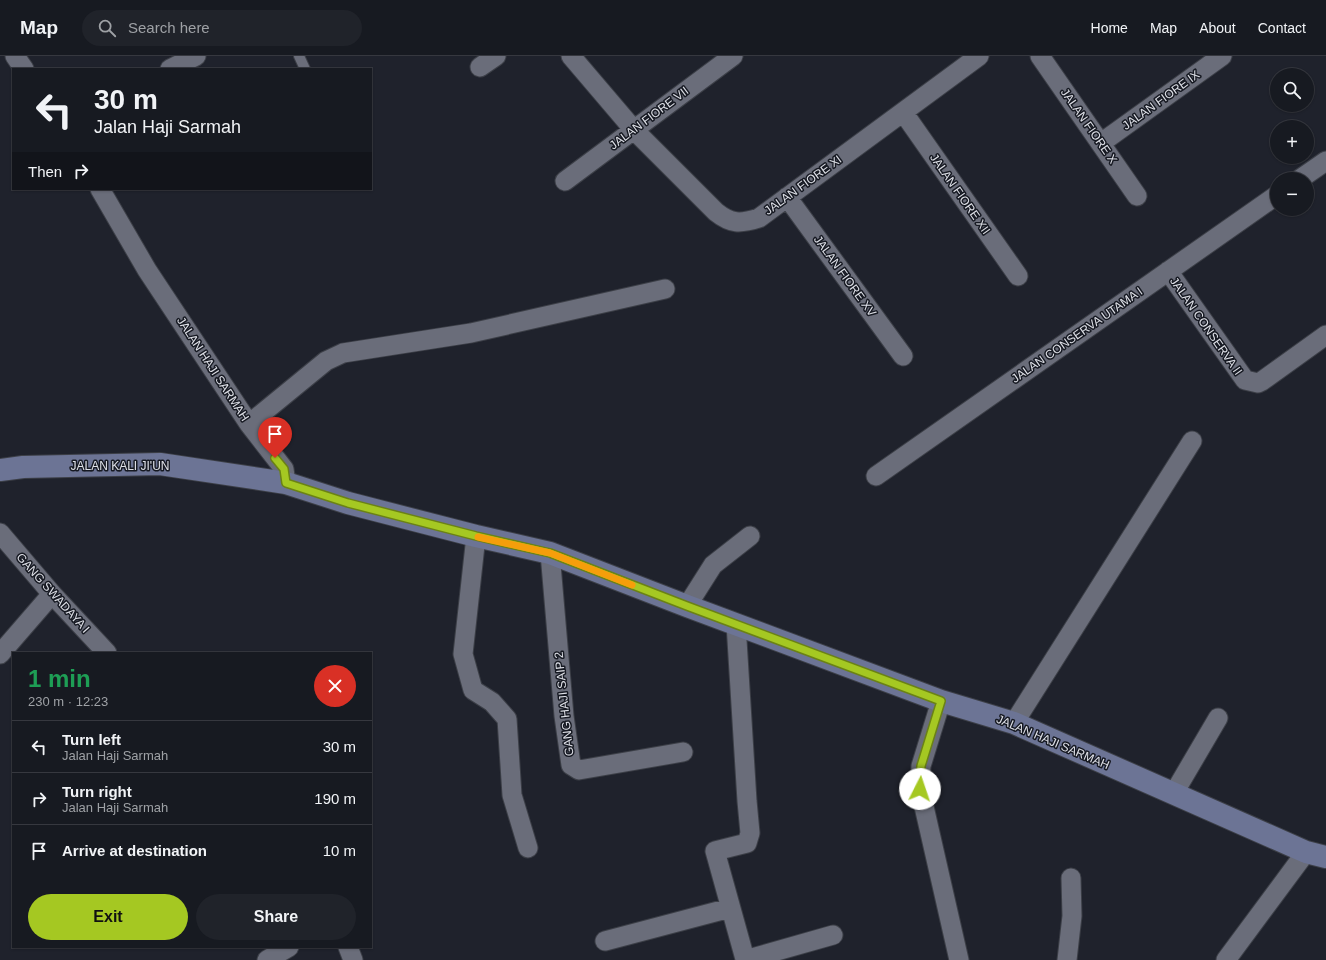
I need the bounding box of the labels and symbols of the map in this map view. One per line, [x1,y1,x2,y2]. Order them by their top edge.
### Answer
street label: JALAN FIORE IX [1120,67,1202,133]
street label: JALAN FIORE VII [607,84,691,152]
street label: JALAN FIORE X [1058,86,1120,166]
street label: JALAN FIORE XII [927,151,993,237]
street label: JALAN FIORE XI [762,152,844,218]
street label: JALAN FIORE XV [811,233,879,319]
street label: JALAN CONSERVA II [1167,274,1245,378]
street label: JALAN CONSERVA UTAMA I [1009,284,1145,386]
street label: JALAN HAJI SARMAH [174,314,252,424]
pin [258,417,292,458]
street label: JALAN KALI JI'UN [71,459,170,473]
street label: GANG SWADAYA I [14,550,92,636]
street label: GANG HAJI SAIP 2 [552,651,576,757]
street label: JALAN HAJI SARMAH [994,712,1112,772]
position arrow [899,768,941,810]

